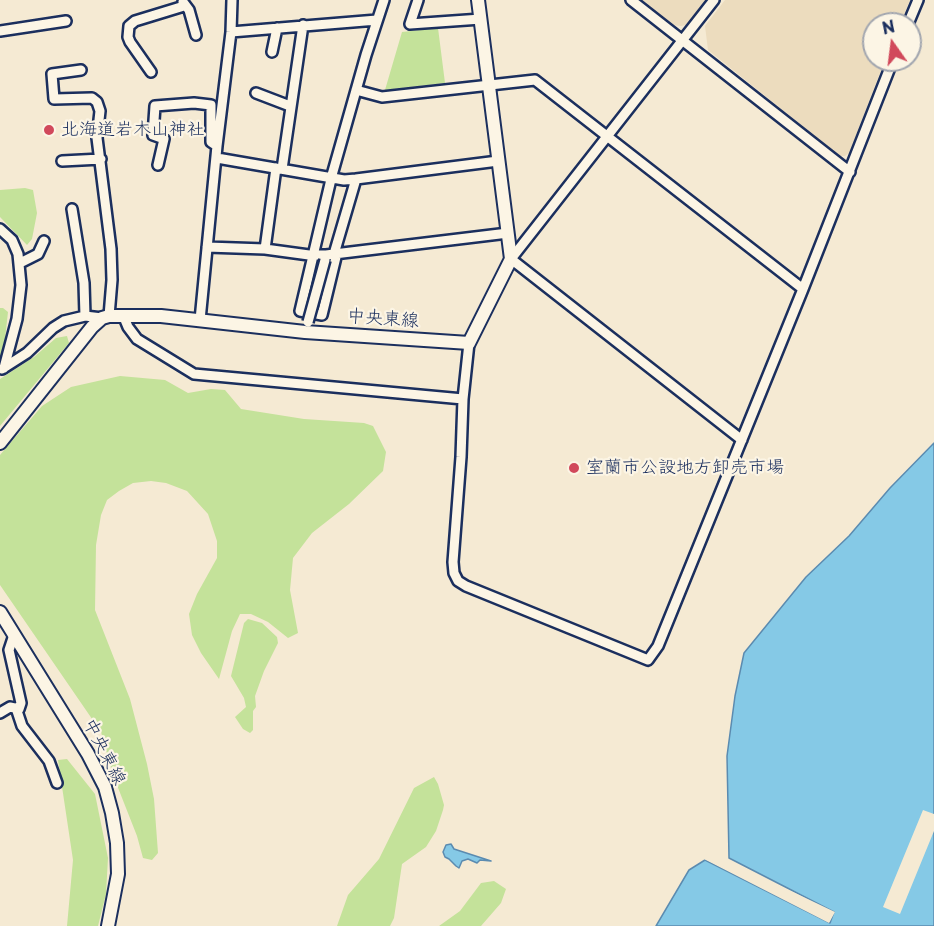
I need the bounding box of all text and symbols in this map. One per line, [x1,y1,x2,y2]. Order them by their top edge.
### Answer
north arrow [862,12,922,72]
text: N [879,13,897,40]
place label: 北海道岩木山神社 [61,119,205,141]
marker: 北海道岩木山神社 [42,123,56,137]
street label: 中央東線 [346,306,420,332]
place label: 室蘭市公設地方卸売市場 [586,457,784,479]
marker: 室蘭市公設地方卸売市場 [567,461,581,475]
street label: 中央東線 [78,715,130,789]

